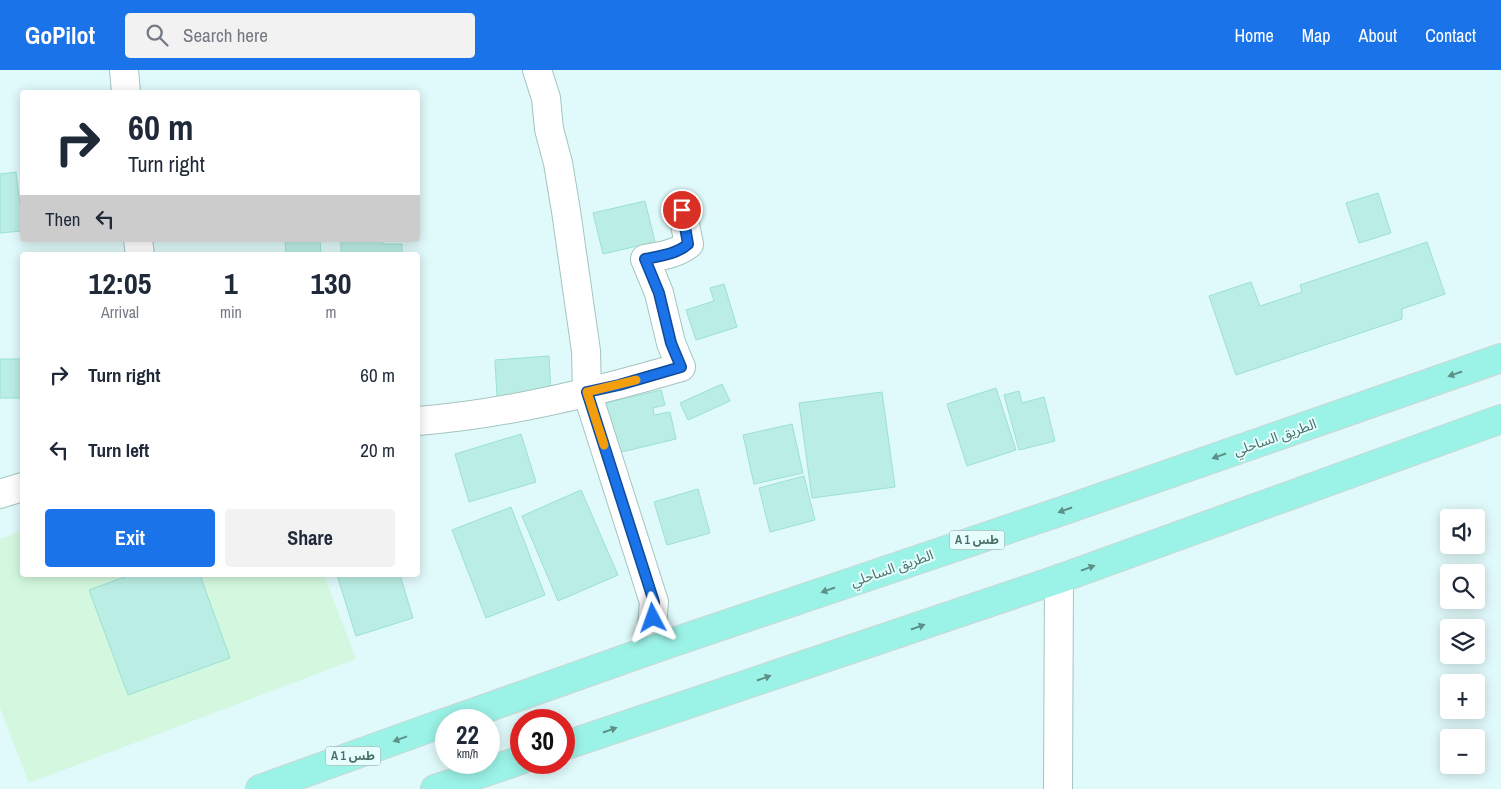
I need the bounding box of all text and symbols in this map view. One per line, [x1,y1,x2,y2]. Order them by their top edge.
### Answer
search box [125,13,475,58]
text: GoPilot [25,19,95,51]
icon: search [143,21,171,49]
text: Search here [183,22,268,48]
text: Home [1234,23,1274,48]
text: Map [1302,23,1331,48]
text: About [1359,23,1397,48]
text: Contact [1425,23,1476,48]
text: 60 m [128,104,193,151]
icon: right [45,110,110,175]
text: Turn right [128,149,205,179]
pin [661,189,703,231]
icon: arrive [668,196,696,224]
icon: left [91,205,119,233]
text: Then [45,206,81,232]
text: 12:05 [89,263,151,303]
text: 1 [224,263,238,303]
text: 130 [310,263,351,303]
text: Arrival [101,301,139,323]
text: min [220,301,242,323]
text: m [325,301,336,323]
icon: right [45,361,73,389]
text: Turn right [88,362,160,388]
text: 60 m [360,362,395,388]
one-way arrow [1447,370,1462,378]
street label: الطريق الساحلي [1231,414,1320,462]
icon: left [45,436,73,464]
text: Turn left [88,437,149,463]
text: 20 m [360,437,395,463]
one-way arrow [1211,453,1226,461]
one-way arrow [1058,507,1073,514]
button: Exit [45,509,215,567]
button: Share [225,509,395,567]
map controls [1440,509,1485,774]
button: sound [1440,509,1485,554]
road number: A 1 طس [950,530,1004,550]
street label: الطريق الساحلي [848,545,937,593]
one-way arrow [1081,564,1096,571]
button: search [1440,564,1485,609]
one-way arrow [821,586,836,594]
position arrow [626,591,678,643]
button: layers [1440,619,1485,664]
one-way arrow [911,622,926,630]
one-way arrow [757,674,772,682]
button: + [1440,674,1485,719]
speed limit sign: 30 [510,709,575,774]
text: 22 [456,718,479,752]
one-way arrow [603,726,618,734]
button: − [1440,729,1485,774]
one-way arrow [393,736,408,743]
road number: A 1 طس [326,746,380,766]
text: km/h [457,746,478,762]

